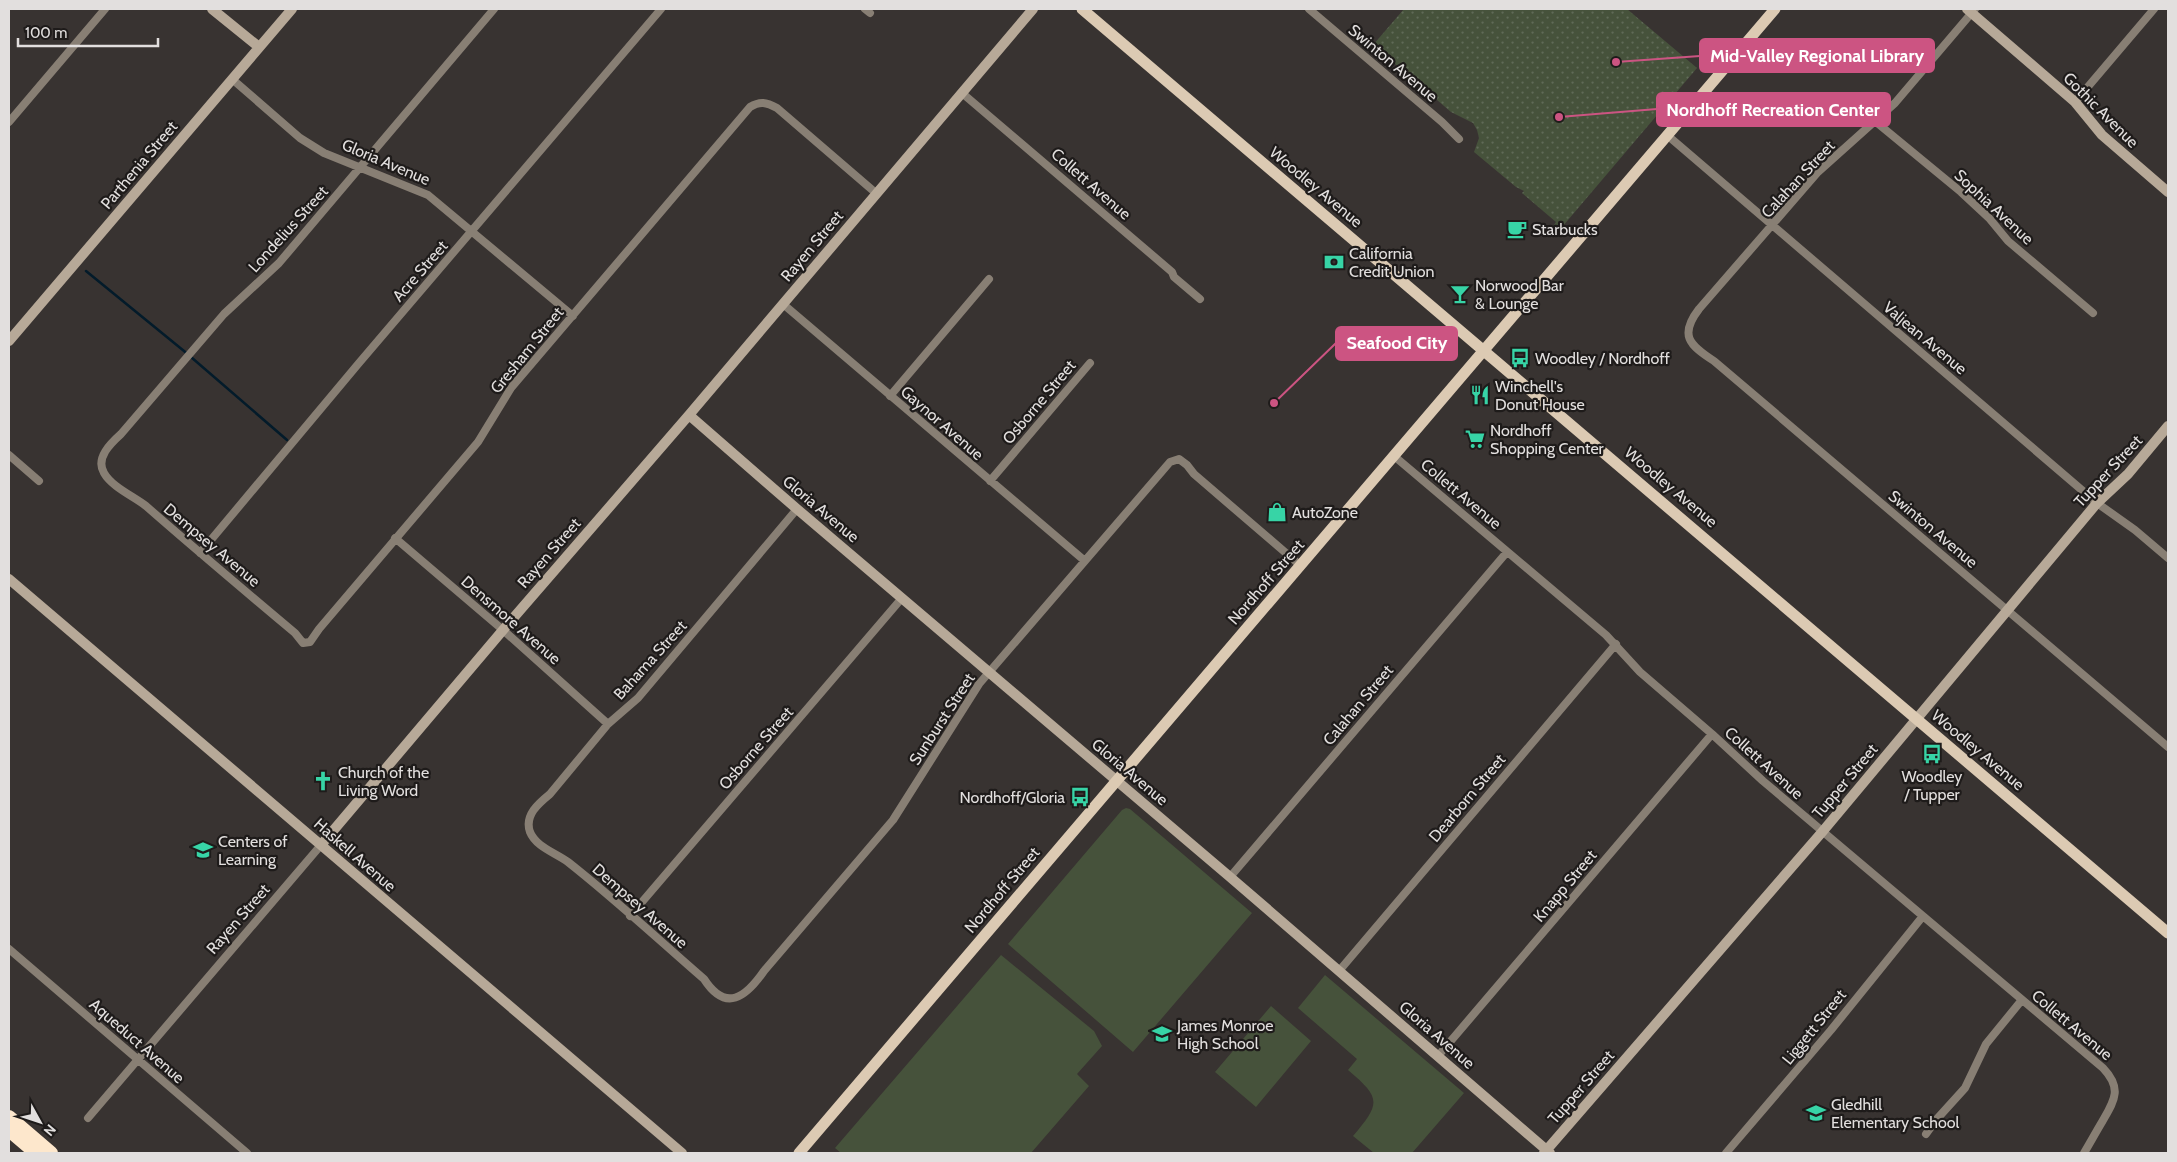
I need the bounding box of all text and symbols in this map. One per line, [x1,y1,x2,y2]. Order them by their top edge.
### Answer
scale bar [18,15,158,47]
street label: Swinton Avenue [1345,20,1441,106]
text: 100 m [25,24,67,42]
callout: Mid-Valley Regional Library [1700,39,1934,72]
text: Mid-Valley Regional Library [1710,45,1924,67]
street label: Gothic Avenue [2059,68,2143,152]
callout: Nordhoff Recreation Center [1657,93,1890,126]
text: Nordhoff Recreation Center [1666,99,1880,121]
street label: Parthenia Street [97,117,182,213]
street label: Gloria Avenue [339,135,433,189]
street label: Calahan Street [1757,136,1839,222]
street label: Woodley Avenue [1266,143,1366,231]
street label: Collett Avenue [1047,144,1135,224]
street label: Sophia Avenue [1951,166,2037,248]
street label: Londelius Street [244,181,332,276]
street label: Rayen Street [777,206,848,285]
cafe icon: Starbucks [1506,218,1528,240]
place label: Starbucks [1532,220,1598,239]
street label: Acre Street [388,236,452,305]
place label: California Credit Union [1349,244,1435,281]
bank icon: California Credit Union [1323,251,1345,273]
place label: Norwood Bar & Lounge [1475,276,1565,313]
bar icon: Norwood Bar & Lounge [1449,283,1471,305]
street label: Valjean Avenue [1879,298,1971,378]
street label: Gresham Street [486,303,568,397]
callout: Seafood City [1336,327,1457,360]
text: Seafood City [1347,332,1448,354]
bus stop icon: Woodley / Nordhoff [1509,347,1531,369]
place label: Woodley / Nordhoff [1535,349,1671,368]
street label: Osborne Street [998,356,1080,448]
place label: Winchell's Donut House [1495,377,1585,414]
street label: Gaynor Avenue [897,382,987,464]
restaurant icon: Winchell's Donut House [1469,384,1491,406]
place label: Nordhoff Shopping Center [1490,421,1605,458]
supermarket icon: Nordhoff Shopping Center [1464,428,1486,450]
street label: Tupper Street [2070,431,2146,511]
street label: Woodley Avenue [1621,443,1721,531]
street label: Collett Avenue [1417,455,1505,533]
street label: Gloria Avenue [779,472,863,546]
street label: Swinton Avenue [1885,486,1981,572]
street label: Dempsey Avenue [160,499,264,591]
shop icon: AutoZone [1266,501,1288,523]
place label: AutoZone [1292,503,1358,522]
street label: Rayen Street [513,514,585,592]
street label: Nordhoff Street [1224,535,1308,628]
street label: Densmore Avenue [457,572,565,668]
street label: Bahama Street [609,616,691,704]
street label: Calahan Street [1319,661,1397,749]
street label: Sunburst Street [905,669,979,768]
street label: Osborne Street [715,702,797,793]
street label: Woodley Avenue [1928,706,2028,794]
street label: Collett Avenue [1721,723,1807,803]
street label: Gloria Avenue [1088,735,1172,809]
street label: Tupper Street [1808,739,1882,822]
bus stop icon: Woodley / Tupper [1921,743,1943,765]
street label: Dearborn Street [1425,750,1510,846]
place label: Church of the Living Word [338,763,429,800]
place label: Woodley / Tupper [1902,767,1962,804]
church icon: Church of the Living Word [312,770,334,792]
bus stop icon: Nordhoff/Gloria [1069,786,1091,808]
place label: Nordhoff/Gloria [960,788,1065,807]
street label: Haskell Avenue [310,814,400,896]
place label: Centers of Learning [218,832,288,869]
school or university icon: Centers of Learning [192,839,214,861]
street label: Nordhoff Street [961,843,1044,937]
street label: Knapp Street [1529,846,1601,926]
street label: Dempsey Avenue [589,860,691,952]
street label: Rayen Street [202,880,274,958]
street label: Liggett Street [1778,985,1850,1068]
street label: Collett Avenue [2028,986,2116,1064]
street label: Aqueduct Avenue [86,995,188,1087]
street label: Gloria Avenue [1395,997,1479,1073]
place label: James Monroe High School [1176,1016,1273,1053]
school or university icon: James Monroe High School [1151,1023,1173,1045]
street label: Tupper Street [1544,1046,1619,1128]
place label: Gledhill Elementary School [1831,1095,1959,1132]
north arrow [15,1097,65,1147]
school or university icon: Gledhill Elementary School [1805,1102,1827,1124]
text: N [40,1121,60,1140]

